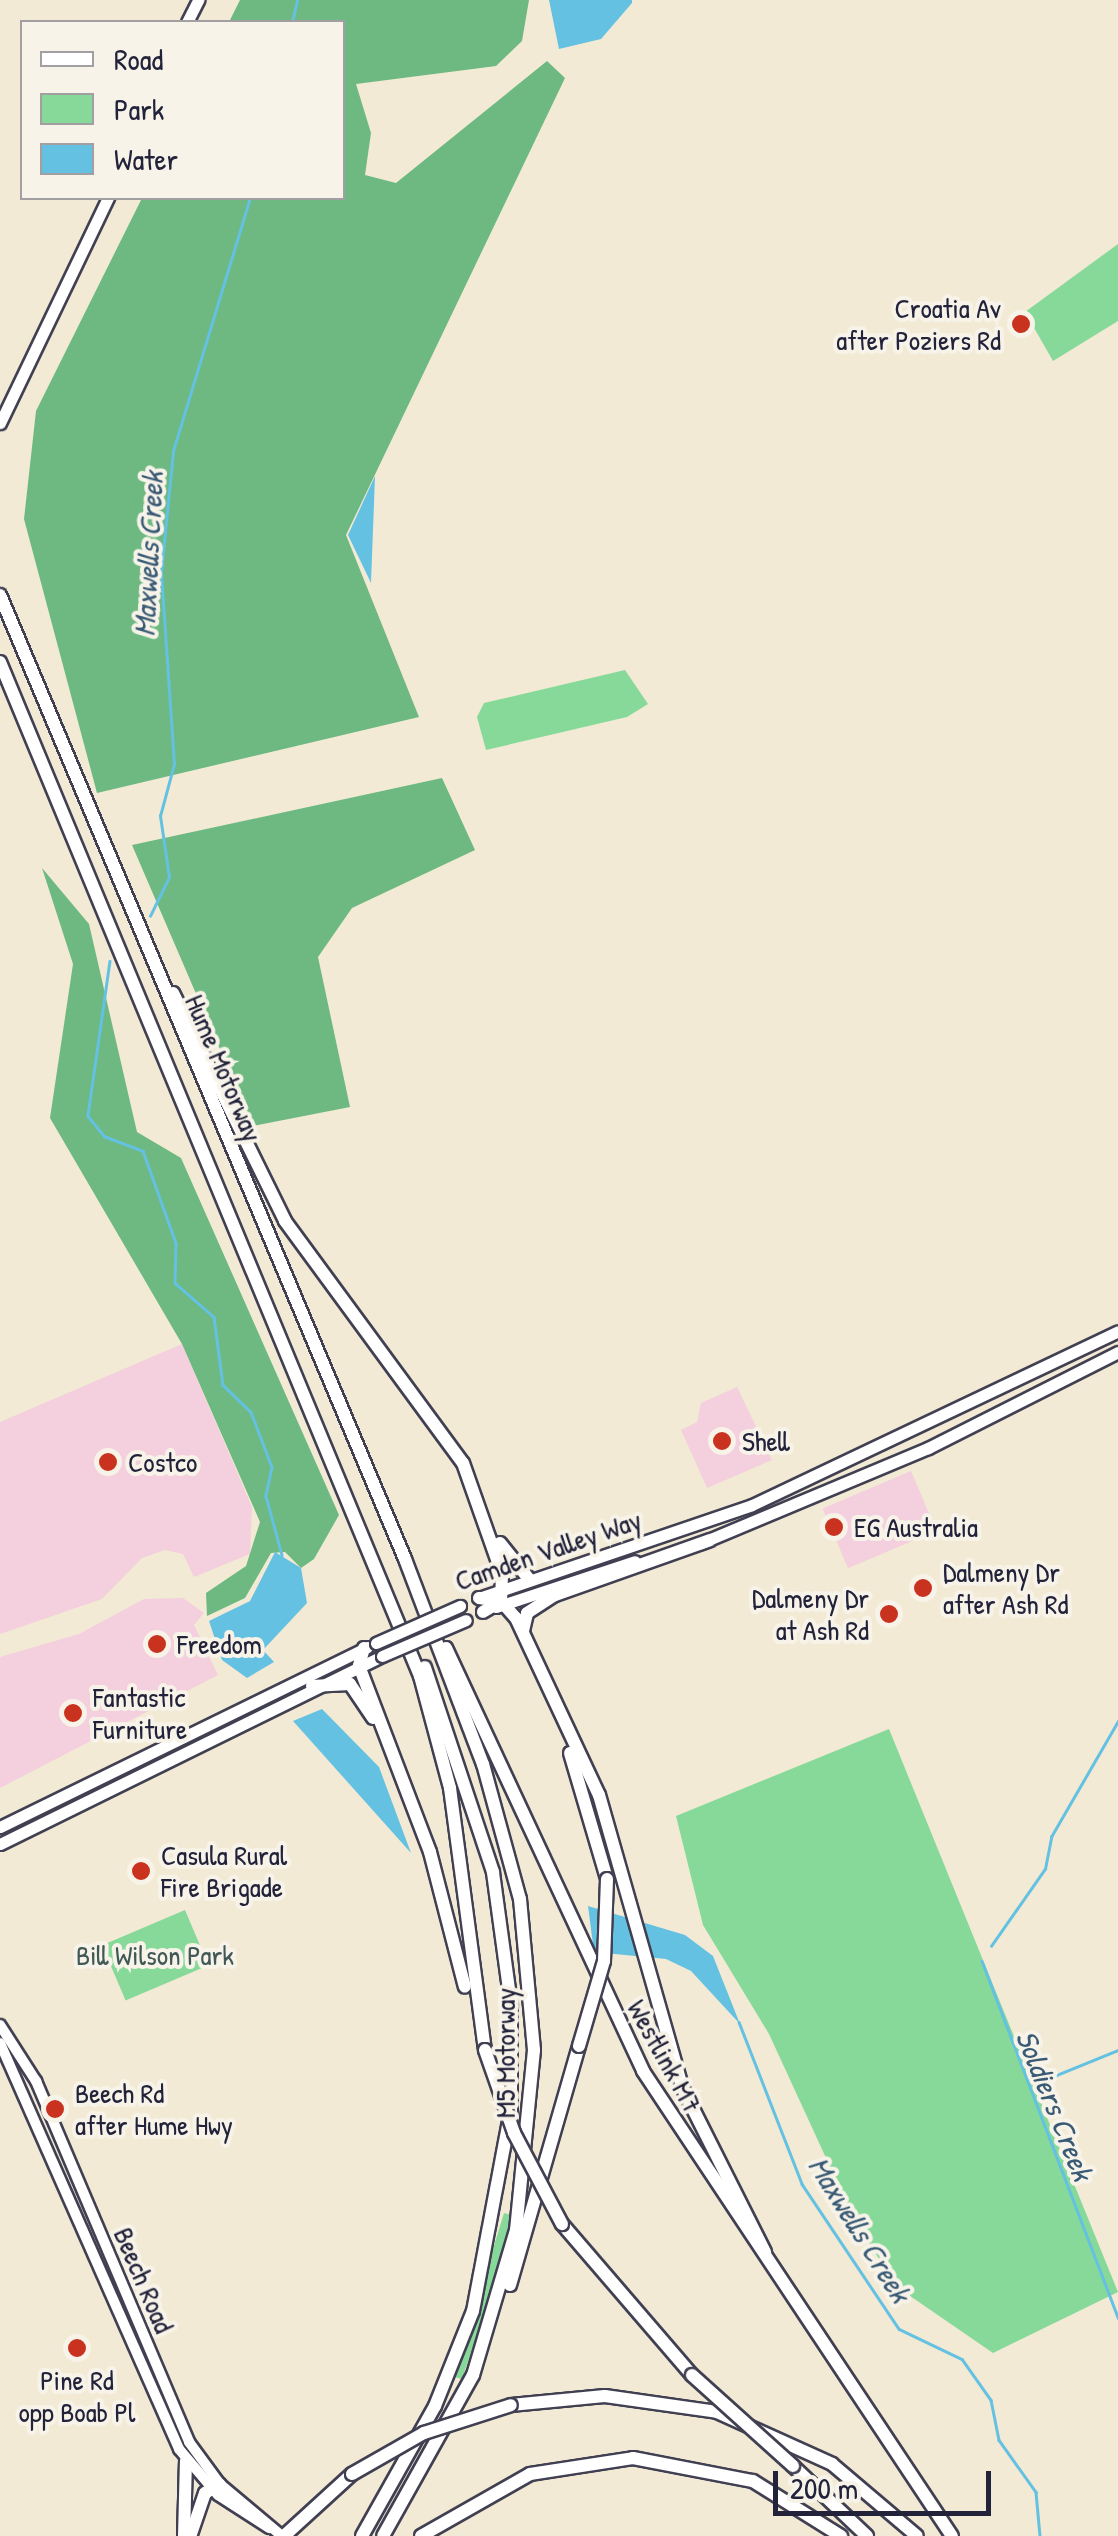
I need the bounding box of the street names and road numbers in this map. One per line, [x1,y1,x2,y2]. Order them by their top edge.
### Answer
street label: Hume Motorway [178,989,270,1147]
street label: Camden Valley Way [450,1502,646,1598]
street label: M5 Motorway [488,1988,522,2118]
street label: Westlink M7 [620,1994,710,2118]
street label: Beech Road [107,2222,181,2338]

